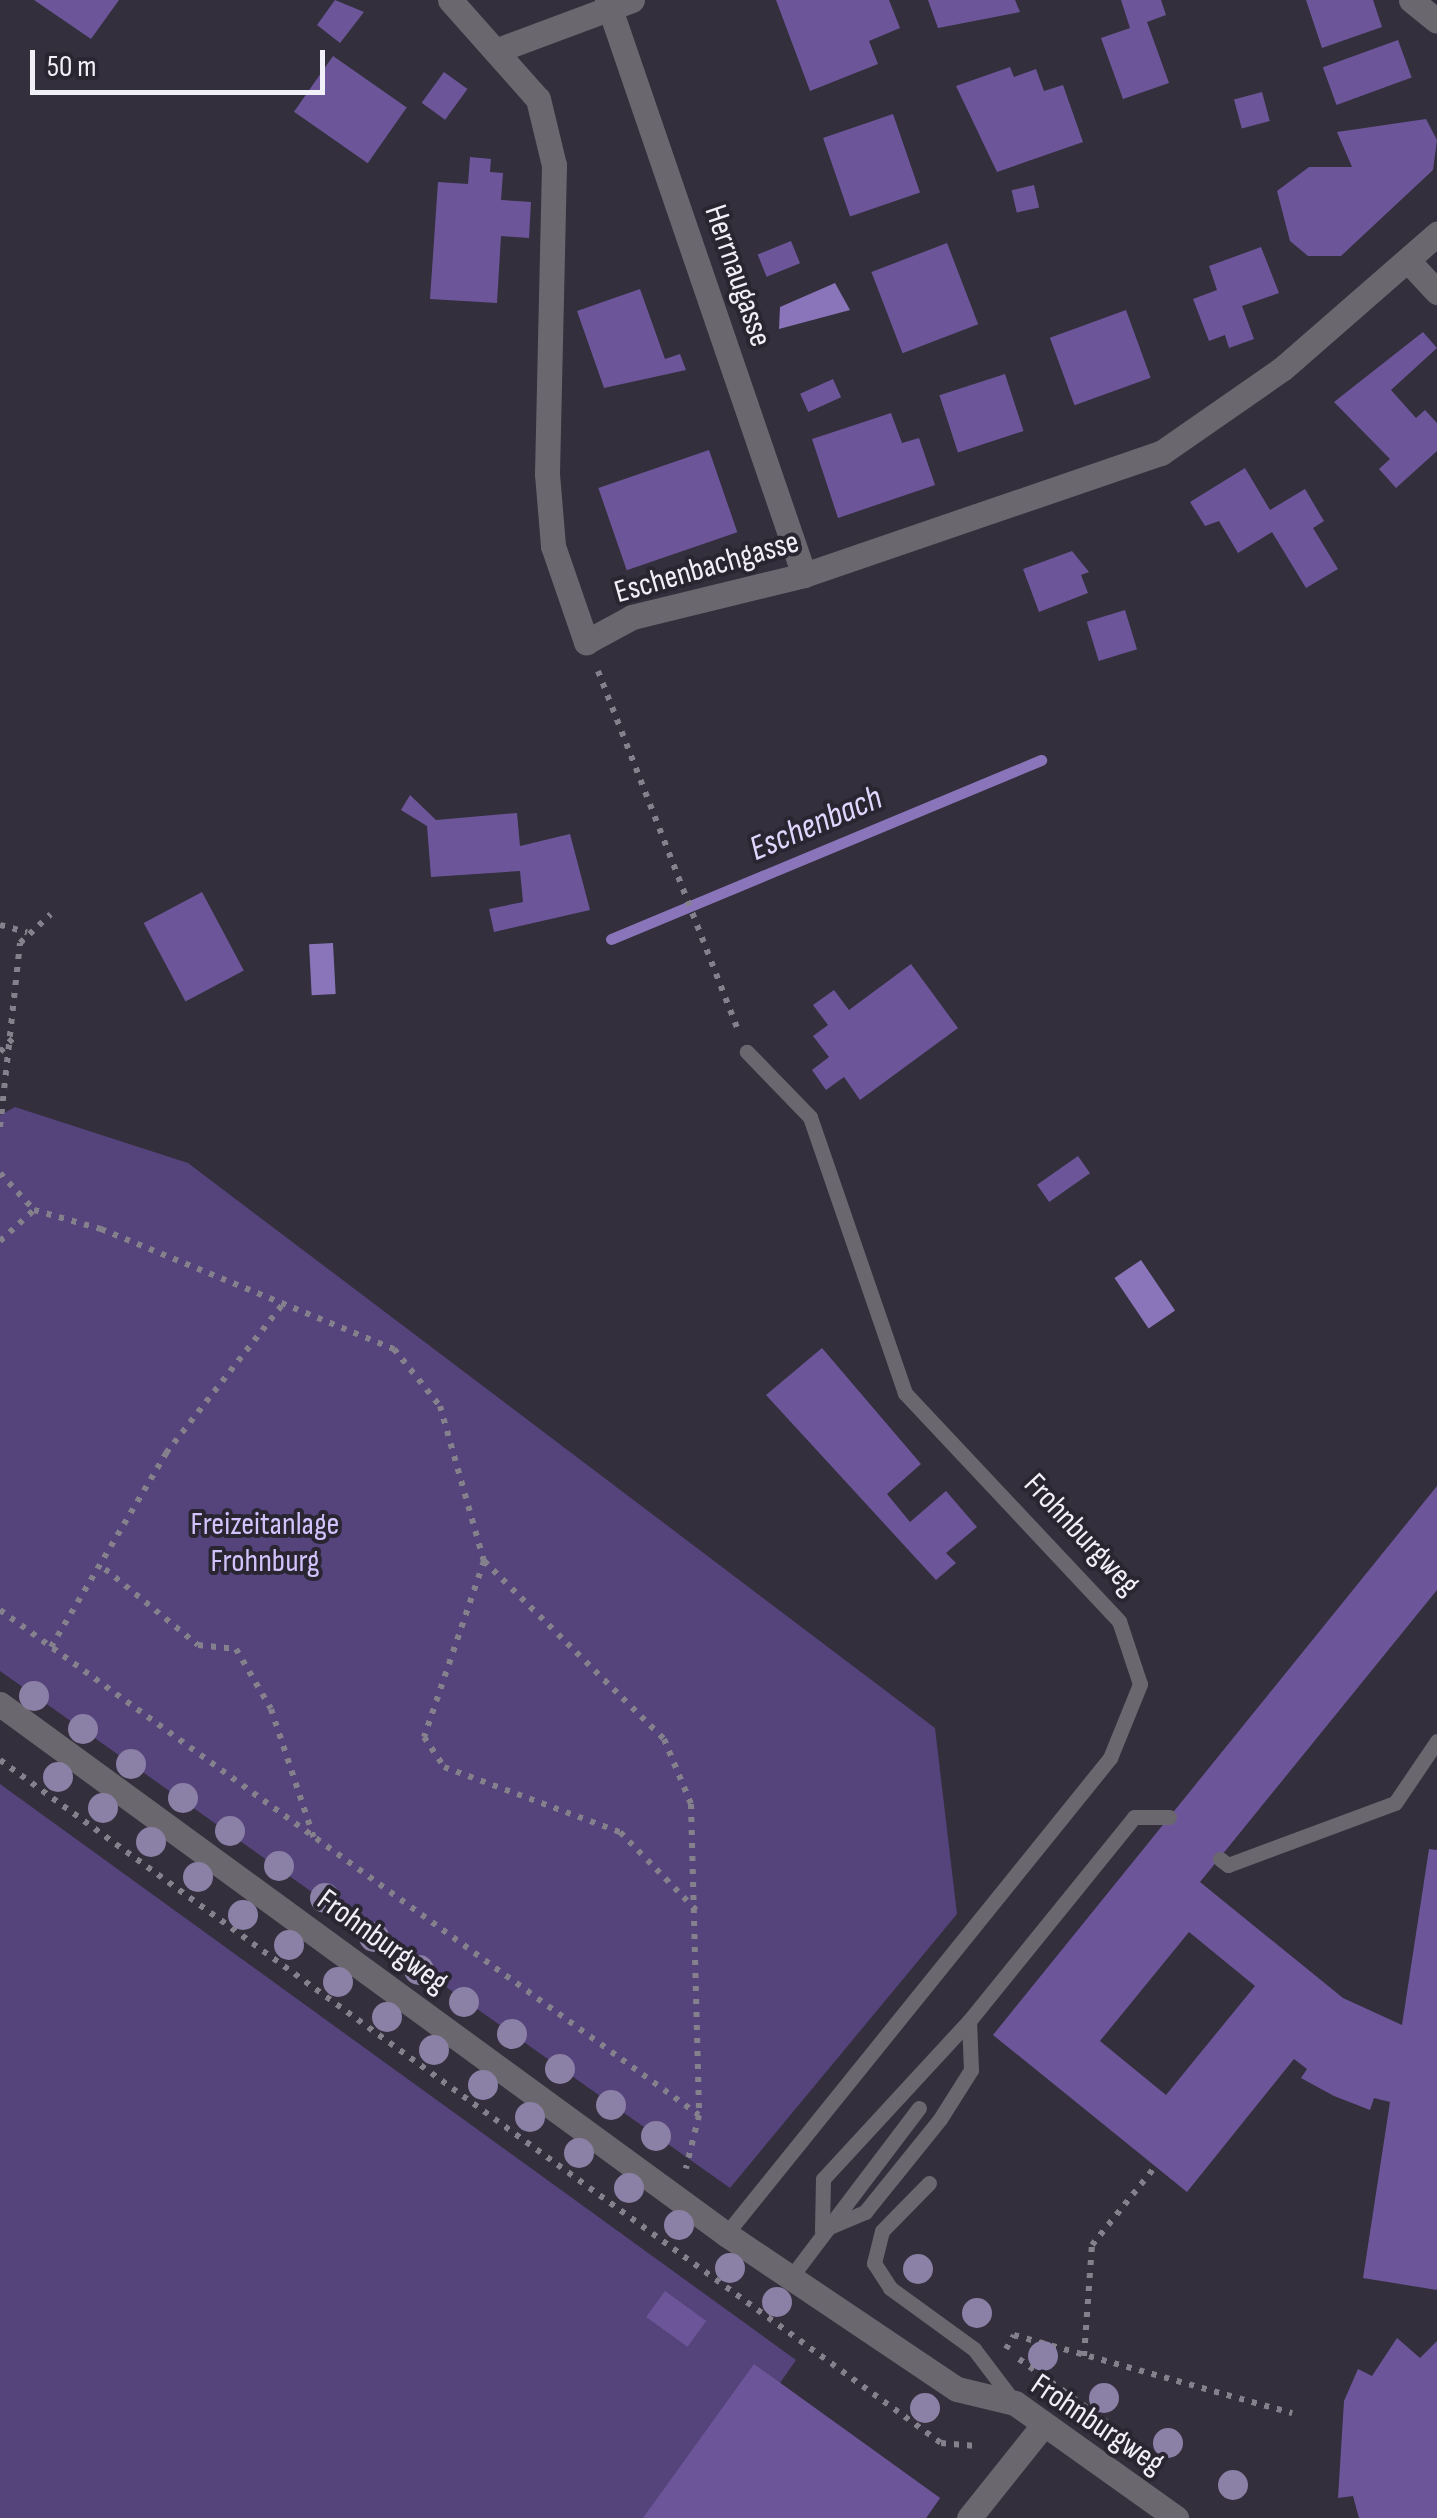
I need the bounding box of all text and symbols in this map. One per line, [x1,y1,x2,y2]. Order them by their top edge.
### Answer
scale bar [35,30,330,92]
text: 50 m [47,49,96,85]
street label: Herrnaugasse [695,200,779,352]
street label: Eschenbachgasse [610,523,804,613]
water label: Eschenbach [743,777,889,871]
street label: Frohnburgweg [1015,1466,1147,1604]
park label: Freizeitanlage Frohnburg [191,1507,339,1582]
street label: Frohnburgweg [309,1882,455,2002]
street label: Frohnburgweg [1023,2366,1171,2484]

